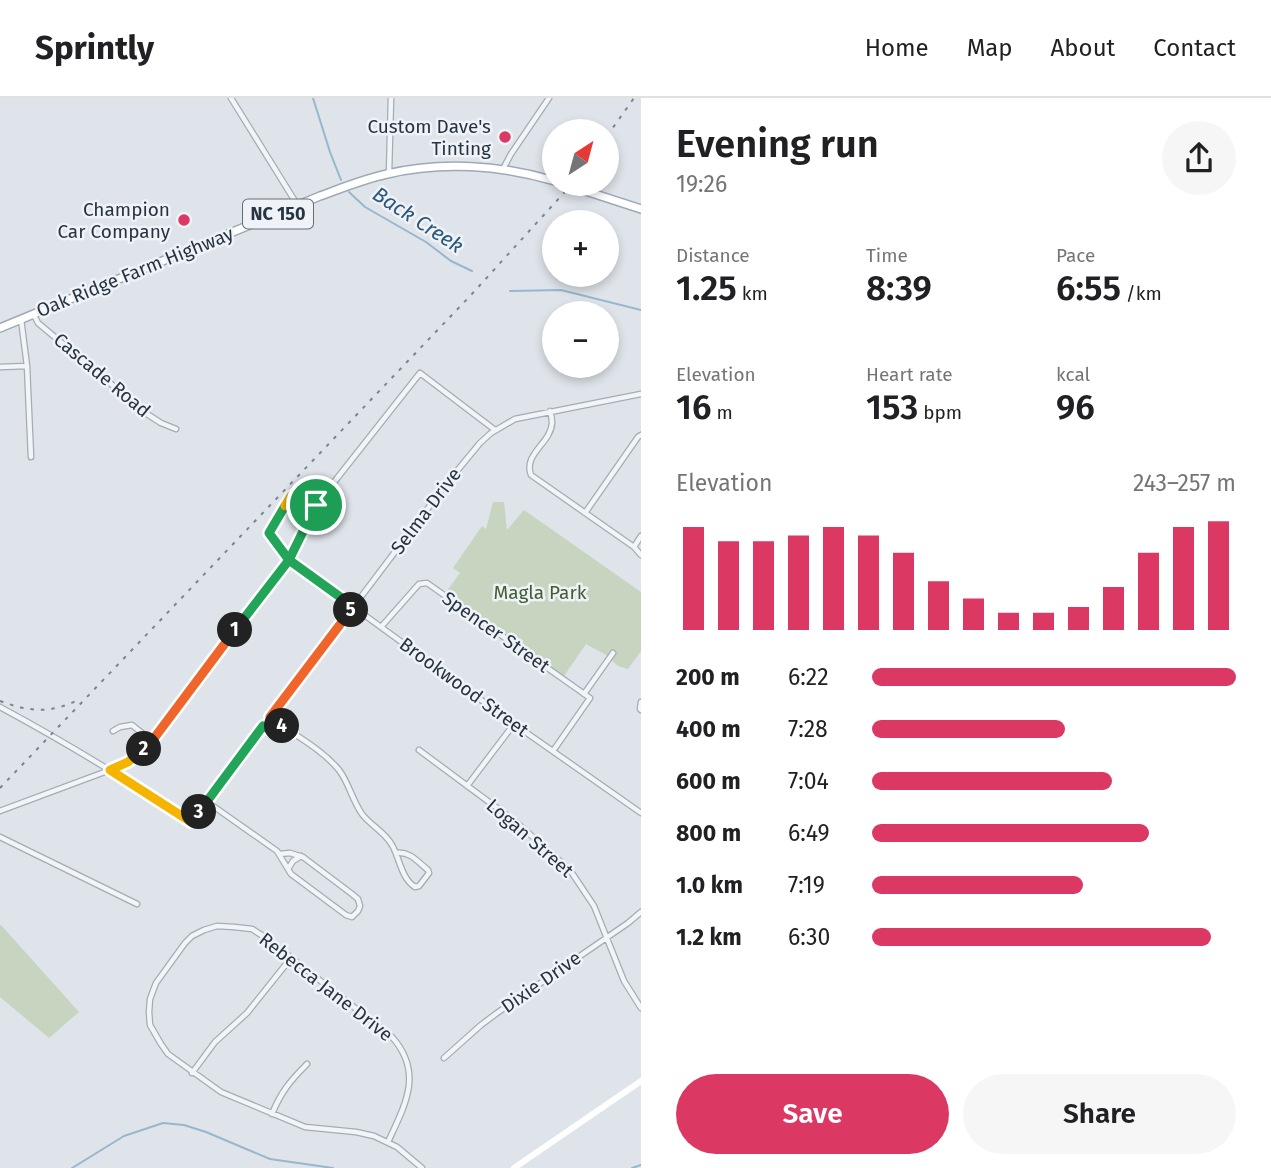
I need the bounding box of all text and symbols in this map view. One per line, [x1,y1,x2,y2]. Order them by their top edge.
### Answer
text: Sprintly [35,28,154,68]
text: Home [865,34,929,62]
text: Map [967,34,1013,62]
text: About [1051,34,1115,62]
text: Contact [1153,34,1236,62]
place label: Custom Dave's Tinting [367,115,491,160]
north arrow [542,119,620,196]
map controls [542,119,619,378]
text: Evening run [676,121,879,167]
button: share [1162,121,1236,195]
marker: Custom Dave's Tinting [497,129,513,145]
text: 19:26 [676,170,727,198]
water label: Back Creek [368,181,468,259]
place label: Champion Car Company [57,198,171,243]
road number: NC 150 [243,200,313,229]
button: + [542,210,619,287]
marker: Champion Car Company [176,212,192,228]
street label: Oak Ridge Farm Highway [33,222,237,322]
text: Distance [676,244,750,267]
text: Time [866,244,908,267]
text: Pace [1056,244,1095,267]
text: 1.25 [676,267,737,309]
text: 8:39 [866,267,932,309]
text: 6:55 [1056,267,1121,309]
text: km [737,282,768,305]
text: /km [1121,282,1162,305]
button: − [542,301,619,378]
street label: Cascade Road [49,328,155,422]
text: Elevation [676,363,756,386]
text: Heart rate [866,363,953,386]
text: kcal [1056,363,1090,386]
text: 16 [676,386,711,428]
text: 153 [866,386,918,428]
text: 96 [1056,386,1095,428]
text: m [711,401,733,424]
text: bpm [918,401,962,424]
street label: Selma Drive [386,463,466,559]
text: Elevation [676,469,772,497]
text: 243–257 m [1133,469,1236,497]
pin [286,475,346,535]
icon: arrive [297,486,335,524]
park label: Magla Park [493,581,587,604]
street label: Spencer Street [438,586,554,678]
pin: 5 [334,592,368,628]
text: 5 [345,598,356,621]
pin: 1 [218,612,252,648]
text: 1 [230,618,239,641]
street label: Brookwood Street [395,632,533,742]
text: 200 m [676,663,740,691]
text: 6:22 [788,663,829,691]
pin: 4 [264,708,300,744]
text: 4 [276,714,287,737]
text: 400 m [676,715,741,743]
text: 7:28 [788,715,828,743]
pin: 2 [127,732,162,766]
text: 2 [139,737,148,760]
text: 600 m [676,767,741,795]
text: 7:04 [788,767,829,795]
pin: 3 [182,794,216,830]
street label: Logan Street [482,794,578,882]
text: 3 [194,800,203,823]
text: 800 m [676,819,741,847]
text: 6:49 [788,819,830,847]
text: 1.0 km [676,871,743,899]
text: 7:19 [788,871,825,899]
text: 1.2 km [676,923,742,951]
text: 6:30 [788,923,830,951]
street label: Rebecca Jane Drive [255,928,397,1046]
street label: Dixie Drive [497,946,585,1018]
button: Save [676,1074,949,1154]
button: Share [963,1074,1236,1154]

